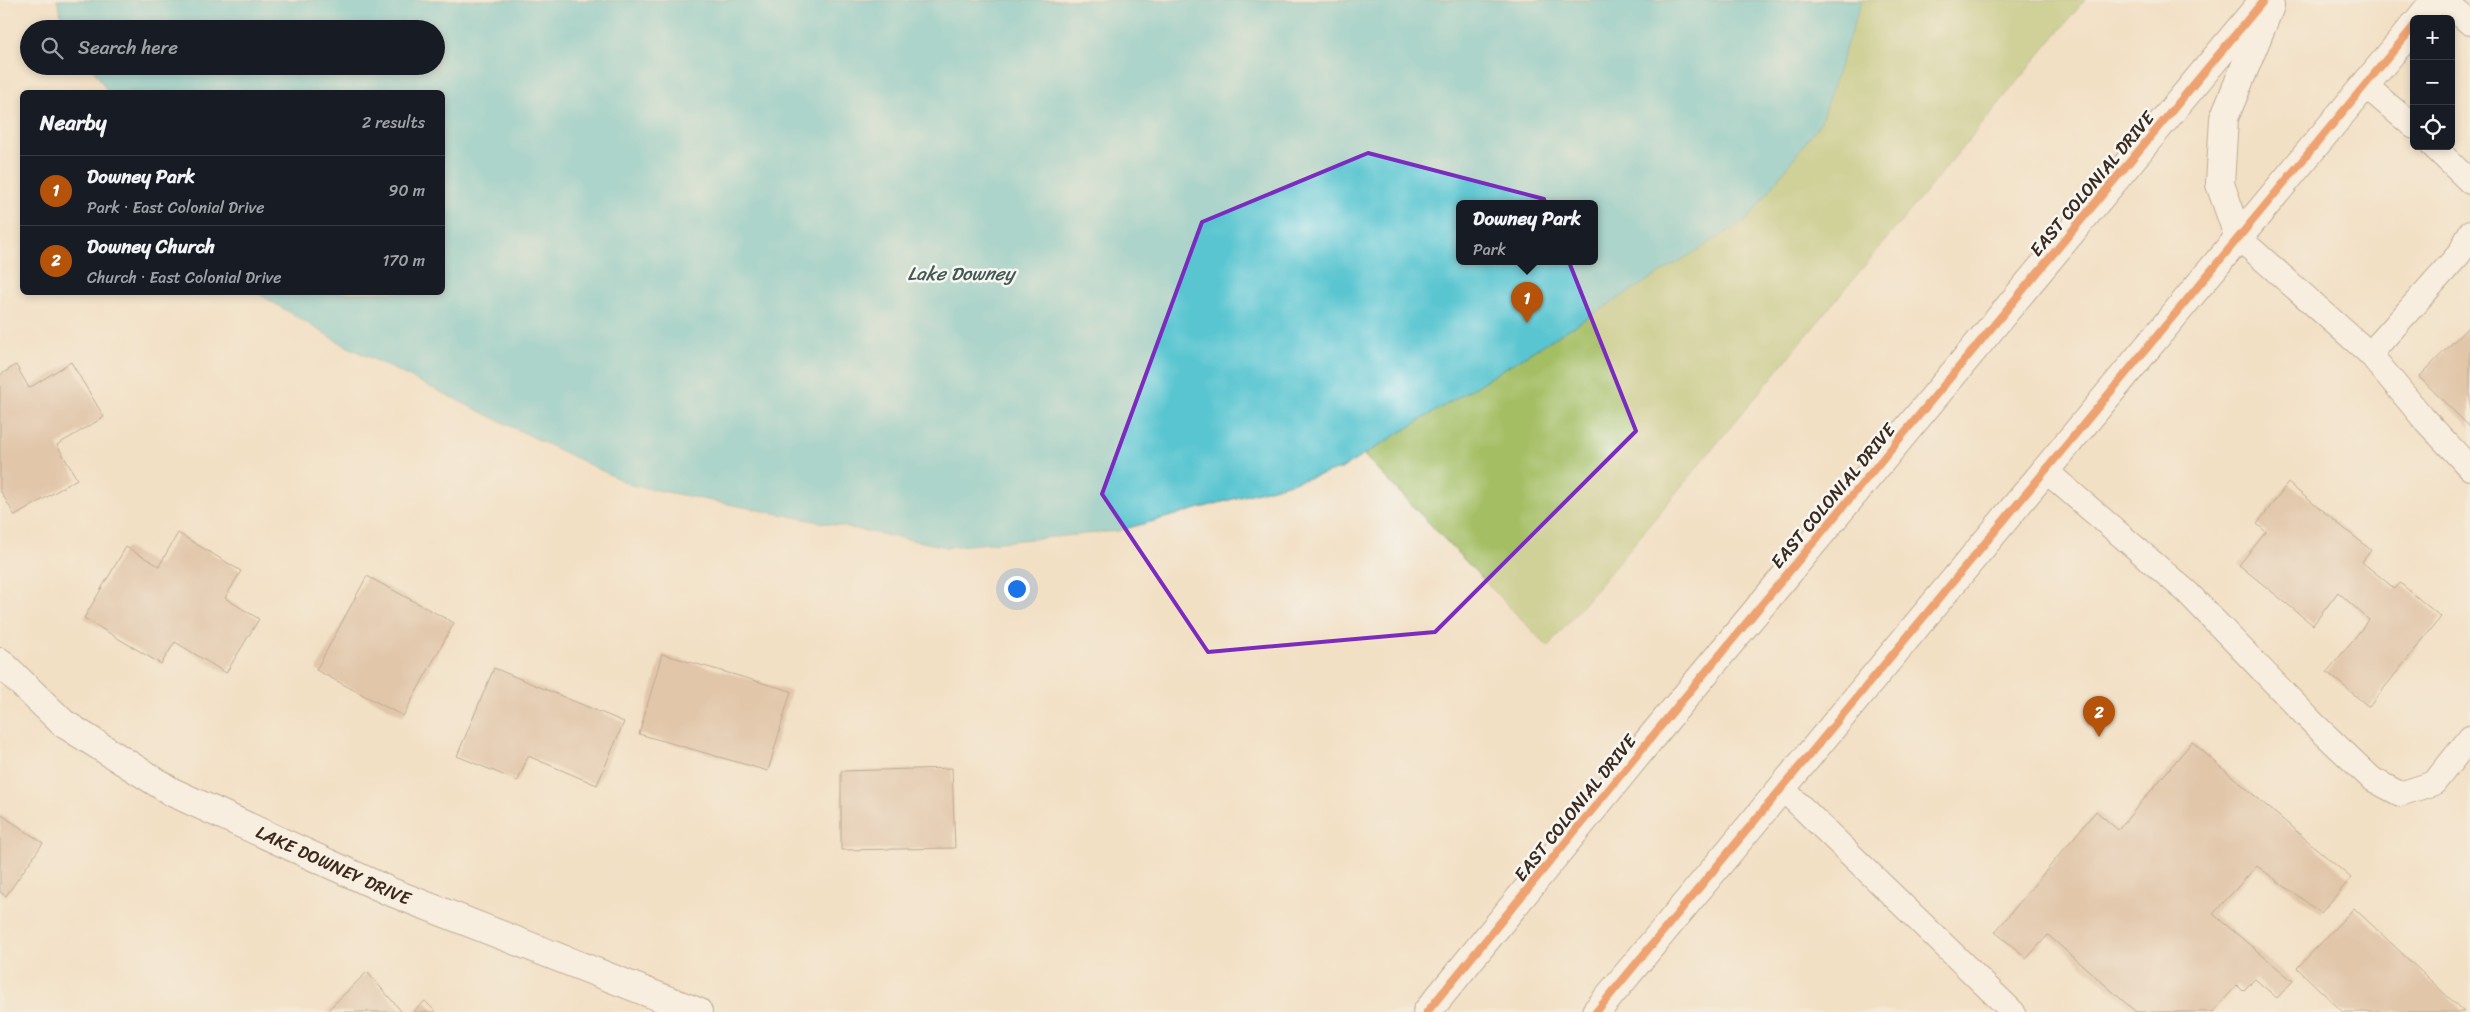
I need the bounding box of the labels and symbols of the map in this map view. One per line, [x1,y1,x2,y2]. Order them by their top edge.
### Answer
street label: EAST COLONIAL DRIVE [2021,103,2163,264]
water label: Lake Downey [908,257,1018,290]
pin: 1 [1511,282,1543,323]
street label: EAST COLONIAL DRIVE [1762,415,1904,576]
your location [1004,576,1030,602]
pin: 2 [2083,696,2115,737]
street label: EAST COLONIAL DRIVE [1505,726,1645,889]
street label: LAKE DOWNEY DRIVE [250,816,417,915]

